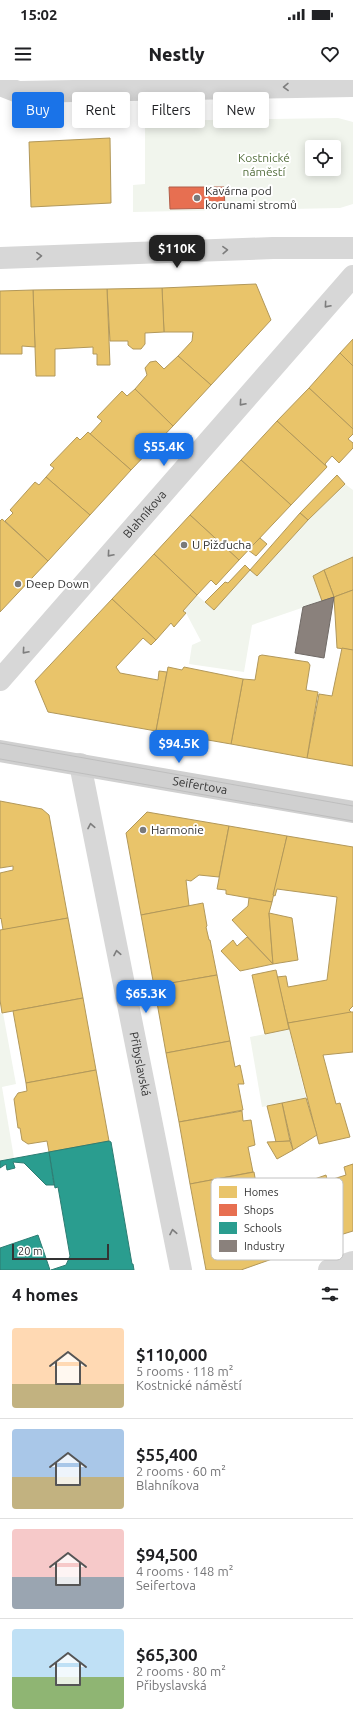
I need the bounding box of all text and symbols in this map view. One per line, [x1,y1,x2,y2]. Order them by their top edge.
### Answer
text: 15:02 [20,6,58,23]
icon: menu [12,43,34,65]
icon: heart [319,43,341,65]
text: Nestly [148,44,205,64]
one-way arrow [283,83,289,91]
chip: Buy [12,92,64,128]
chip: Rent [72,92,130,128]
chip: Filters [138,92,205,128]
chip: New [213,92,269,128]
map controls [305,140,341,176]
button: locate [305,140,341,176]
park label: Kostnické náměstí [238,151,290,178]
place label: Kavárna pod korunami stromů [205,184,297,211]
marker: Kavárna pod korunami stromů [192,193,202,203]
pin: $110K [149,235,205,269]
text: $110K [158,241,196,255]
one-way arrow [222,246,228,254]
one-way arrow [36,252,42,261]
one-way arrow [325,300,332,308]
one-way arrow [239,398,247,406]
pin: $55.4K [131,433,197,467]
text: $55.4K [143,439,185,453]
street label: Blahníkova [120,488,169,540]
place label: U Pižďucha [192,538,251,551]
marker: U Pižďucha [179,540,189,550]
one-way arrow [108,549,115,556]
place label: Deep Down [26,577,89,590]
marker: Deep Down [13,579,23,589]
one-way arrow [22,647,29,654]
pin: $94.5K [146,730,212,764]
text: $94.5K [158,736,200,750]
street label: Seifertova [172,774,228,796]
one-way arrow [88,823,96,829]
place label: Harmonie [151,823,204,836]
marker: Harmonie [138,825,148,835]
one-way arrow [113,950,122,956]
pin: $65.3K [113,980,179,1014]
text: $65.3K [125,986,167,1000]
street label: Přibyslavská [128,1031,153,1097]
legend [211,1178,343,1260]
text: Homes [244,1186,279,1198]
text: Shops [244,1204,274,1216]
text: Schools [244,1222,282,1234]
one-way arrow [169,1229,177,1235]
text: Industry [244,1240,285,1252]
scale bar [12,1242,109,1261]
text: 20 m [18,1245,42,1257]
icon: filters [319,1283,341,1305]
text: 4 homes [12,1285,78,1304]
icon: home [44,1344,92,1392]
text: $110,000 [136,1345,207,1364]
text: 5 rooms · 118 m² [136,1364,233,1378]
text: Kostnické náměstí [136,1378,242,1392]
icon: home [44,1445,92,1493]
text: $55,400 [136,1445,198,1464]
text: 2 rooms · 60 m² [136,1464,226,1478]
text: Blahníkova [136,1478,199,1492]
icon: home [44,1545,92,1593]
text: $94,500 [136,1545,198,1564]
text: 4 rooms · 148 m² [136,1564,233,1578]
text: Seifertova [136,1578,196,1592]
icon: home [44,1645,92,1693]
text: $65,300 [136,1645,198,1664]
text: 2 rooms · 80 m² [136,1664,226,1678]
text: Přibyslavská [136,1678,207,1692]

